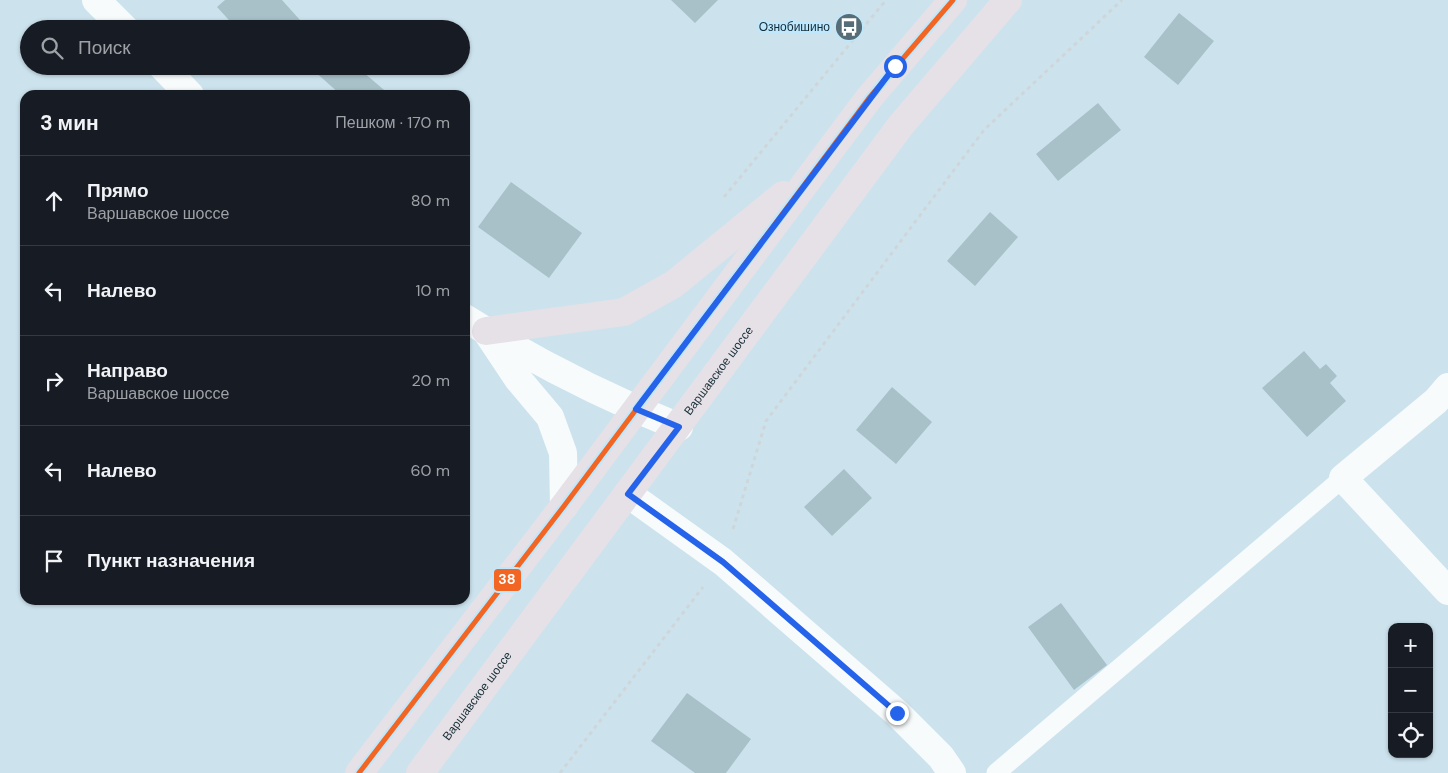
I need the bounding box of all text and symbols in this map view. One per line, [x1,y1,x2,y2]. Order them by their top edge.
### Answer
bus stop icon: Ознобишино [834,12,864,42]
place label: Ознобишино [759,19,830,35]
search box [20,20,470,75]
icon: search [38,34,66,62]
text: Поиск [78,35,131,60]
route start [884,55,907,78]
text: 3 мин [40,109,99,137]
text: Пешком · 170 m [335,112,450,133]
text: Прямо [87,178,149,203]
icon: ahead [40,187,68,215]
text: 80 m [411,190,450,211]
text: Варшавское шоссе [87,203,229,224]
icon: left [40,277,68,305]
text: Налево [87,278,157,303]
text: 10 m [416,280,450,301]
street label: Варшавское шоссе [680,323,757,418]
text: Направо [87,358,168,383]
icon: right [40,367,68,395]
text: 20 m [411,370,450,391]
text: Варшавское шоссе [87,383,229,404]
icon: left [40,457,68,485]
text: Налево [87,458,157,483]
text: 60 m [410,460,450,481]
icon: arrive [40,547,68,575]
text: Пункт назначения [87,548,255,573]
line badge: 38 [493,568,522,592]
text: 38 [498,570,516,588]
map controls [1388,623,1433,758]
button: + [1388,623,1433,668]
street label: Варшавское шоссе [439,648,516,744]
button: − [1388,668,1433,713]
route end [886,702,909,725]
button: locate [1388,713,1433,758]

